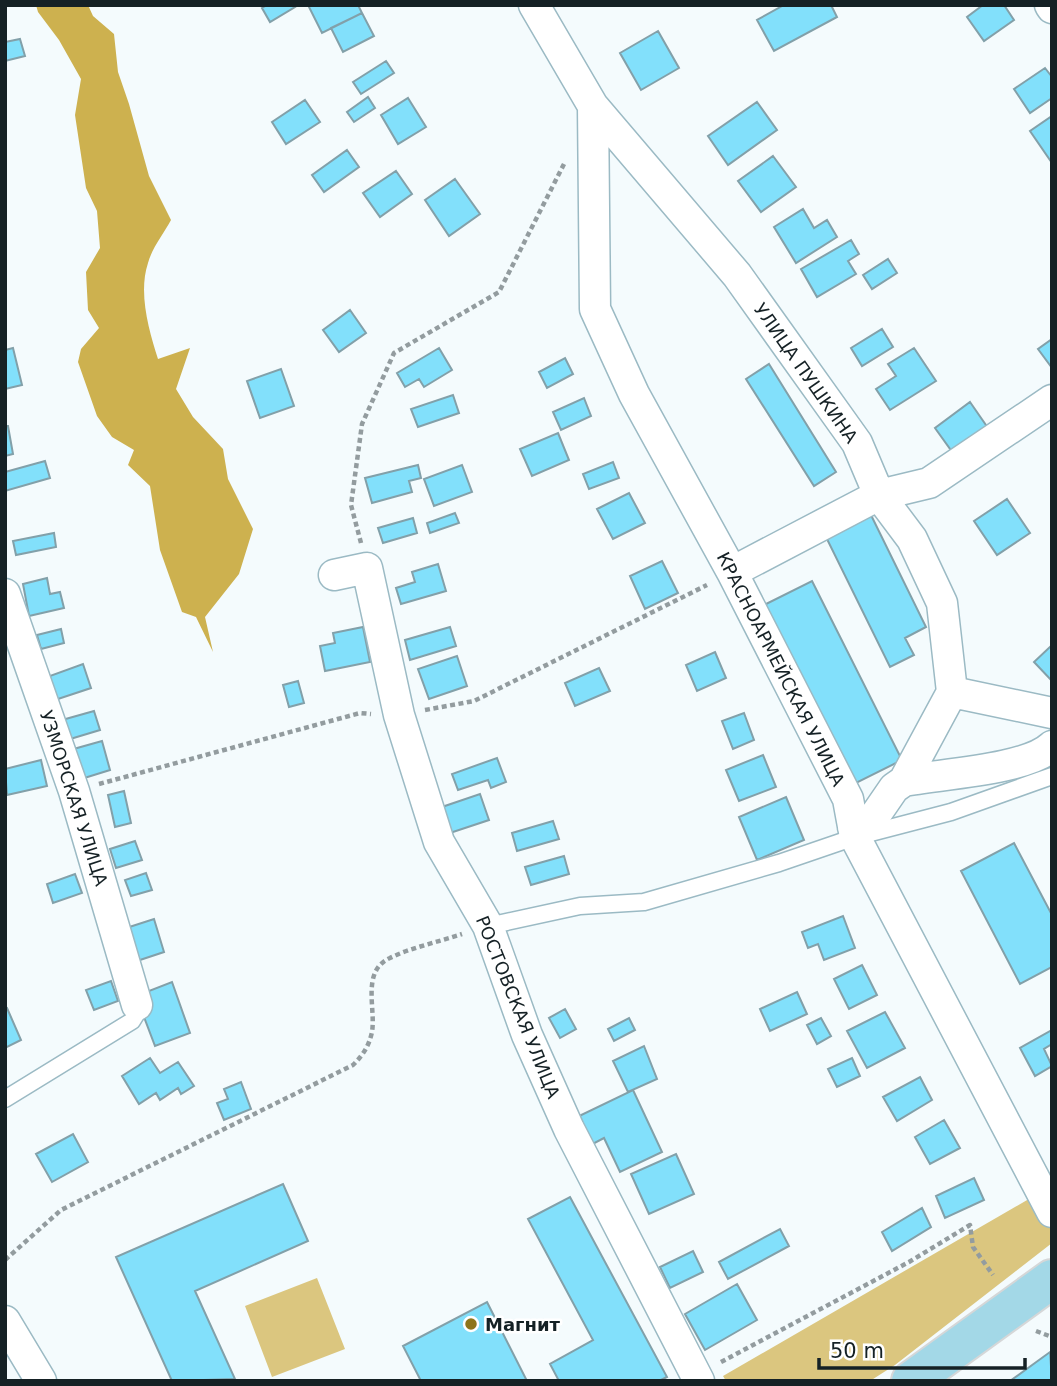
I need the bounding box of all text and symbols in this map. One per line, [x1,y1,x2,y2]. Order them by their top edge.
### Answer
street label: УЛИЦА ПУШКИНА [750,299,863,448]
street label: КРАСНОАРМЕЙСКАЯ УЛИЦА [713,548,850,790]
street label: УЗМОРСКАЯ УЛИЦА [36,708,113,889]
street label: РОСТОВСКАЯ УЛИЦА [472,913,565,1102]
place label: Магнит [485,1314,561,1335]
marker: Магнит [463,1316,479,1332]
scale bar [819,1326,1026,1370]
text: 50 m [830,1339,884,1363]

